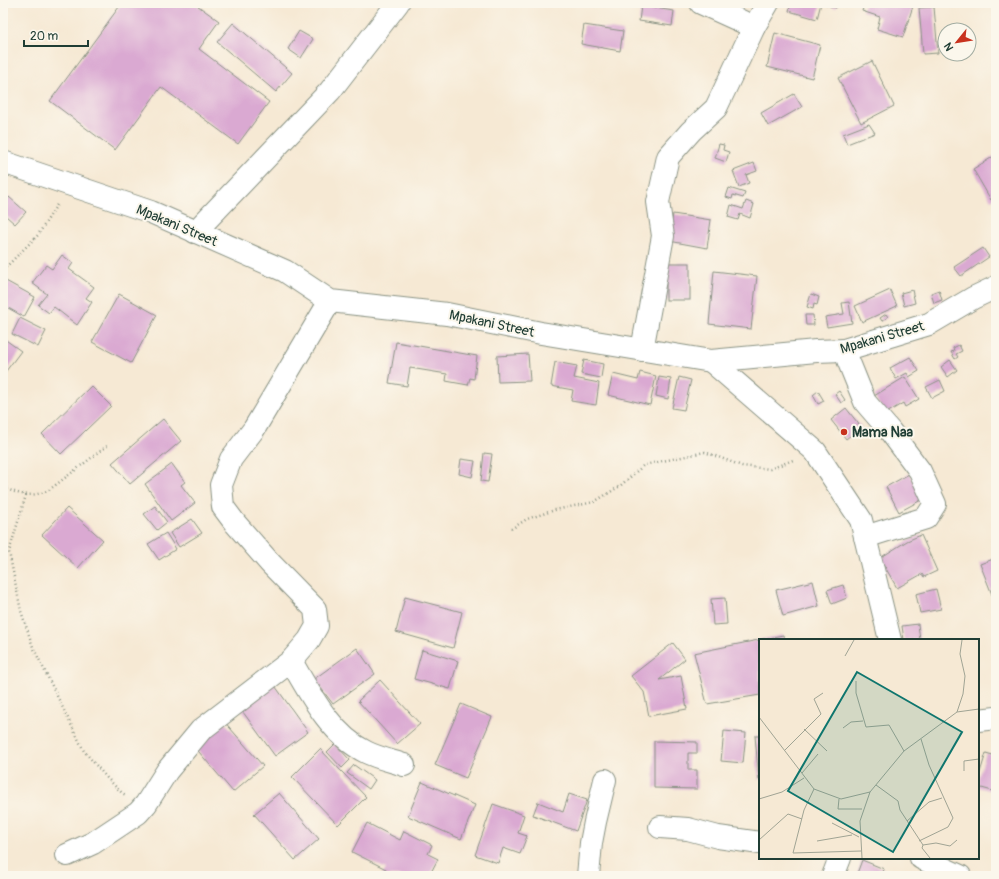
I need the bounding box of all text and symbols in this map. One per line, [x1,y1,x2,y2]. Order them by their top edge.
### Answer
scale bar [24,22,88,48]
north arrow [937,22,977,62]
text: 20 m [30,29,59,44]
text: N [941,40,956,53]
street label: Mpakani Street [134,201,220,250]
street label: Mpakani Street [448,306,536,341]
street label: Mpakani Street [838,317,926,358]
place label: Mama Naa [852,424,914,441]
marker: Mama Naa [839,427,849,437]
inset map [759,639,979,859]

